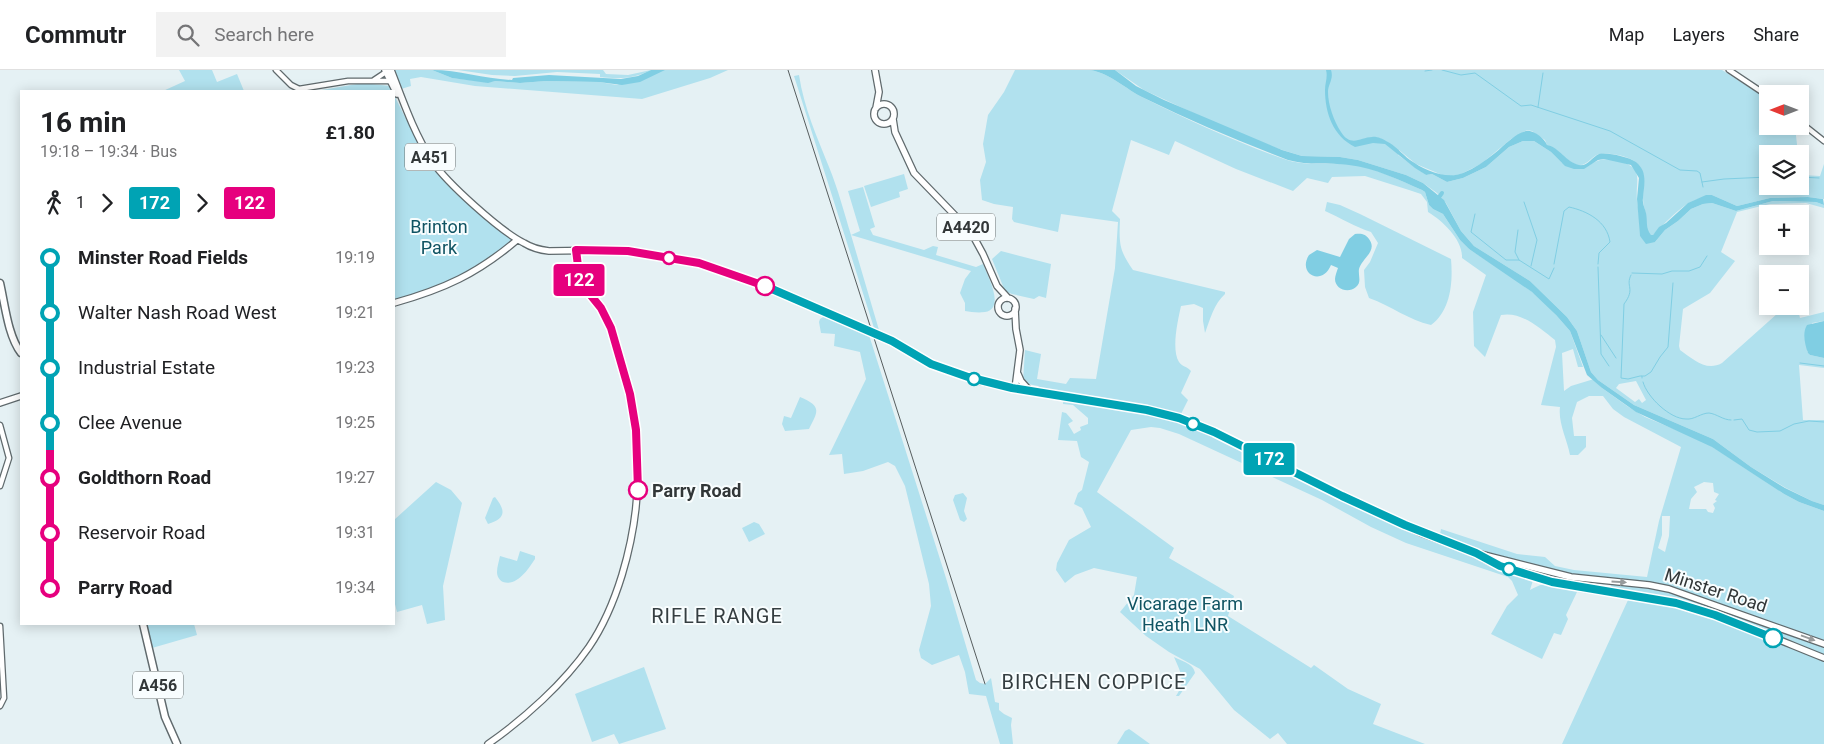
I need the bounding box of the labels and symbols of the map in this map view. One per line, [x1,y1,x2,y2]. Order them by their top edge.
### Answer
north arrow [1759,85,1809,135]
road number: A451 [405,144,455,170]
road number: A4420 [937,214,995,240]
park label: Brinton Park [410,216,468,258]
unlabelled marker [662,251,676,265]
line badge: 122 [550,264,608,296]
unlabelled marker [755,276,775,296]
unlabelled marker [967,372,981,386]
unlabelled marker [1186,417,1200,431]
line badge: 172 [1240,443,1298,475]
marker: Parry Road [628,480,648,500]
place label: Parry Road [652,480,741,501]
unlabelled marker [1502,562,1516,576]
street label: Minster Road [1662,564,1770,616]
one-way arrow [1612,578,1628,586]
park label: Vicarage Farm Heath LNR [1127,593,1243,635]
district label: RIFLE RANGE [651,604,783,628]
unlabelled marker [1763,628,1783,648]
one-way arrow [1801,634,1816,642]
district label: BIRCHEN COPPICE [1002,670,1186,694]
road number: A456 [133,672,183,698]

